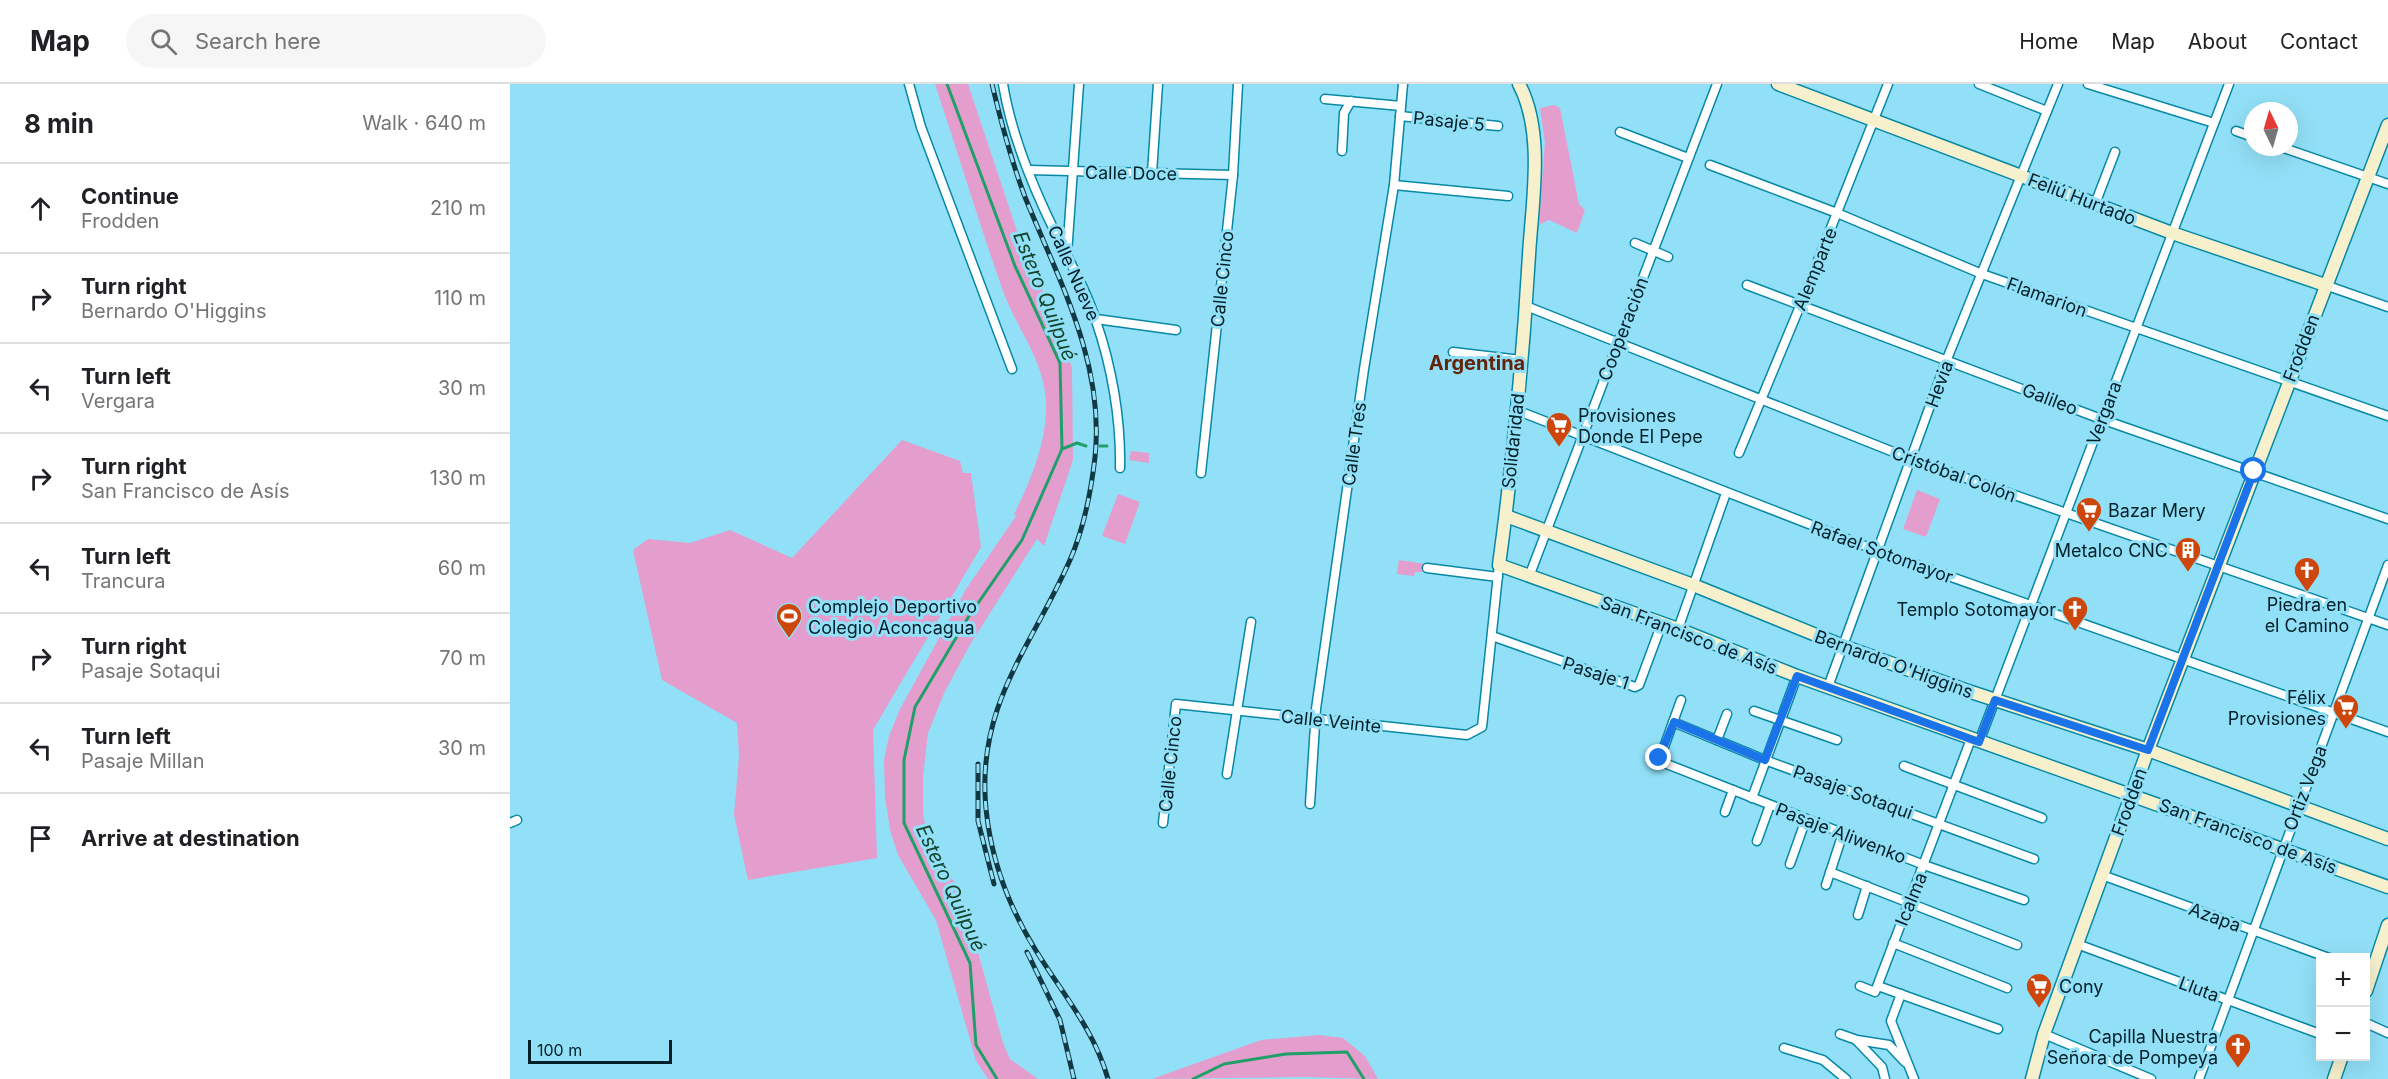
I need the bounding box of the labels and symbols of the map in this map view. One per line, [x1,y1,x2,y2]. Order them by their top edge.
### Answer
north arrow [2244,102,2298,156]
street label: Pasaje 5 [1412,107,1486,135]
street label: Calle Doce [1085,162,1177,184]
street label: Feliú Hurtado [2025,169,2139,229]
street label: Calle Nueve [1044,222,1104,324]
street label: Alemparte [1789,224,1841,314]
water label: Estero Quilpué [1008,228,1082,364]
street label: Calle Cinco [1207,230,1237,328]
street label: Flamarion [2004,273,2090,321]
street label: Cooperación [1594,274,1652,384]
street label: Frodden [2279,311,2323,385]
district label: Argentina [1429,351,1525,375]
street label: Hevia [1921,358,1957,410]
street label: Vergara [2082,378,2126,448]
street label: Galileo [2019,379,2081,419]
street label: Solidaridad [1498,392,1528,490]
street label: Calle Tres [1338,401,1370,487]
place label: Provisiones Donde El Pepe [1578,405,1703,447]
supermarket icon: Provisiones Donde El Pepe [1544,410,1574,448]
street label: Cristóbal Colón [1889,442,2019,506]
route start [2240,457,2266,483]
supermarket icon: Bazar Mery [2074,495,2104,533]
place label: Bazar Mery [2108,500,2206,521]
street label: Rafael Sotomayor [1808,517,1956,588]
building icon: Metalco CNC [2173,535,2203,573]
place label: Metalco CNC [2055,540,2168,561]
church icon: Piedra en el Camino [2292,555,2322,593]
street label: San Francisco de Asís [1598,592,1780,678]
church icon: Templo Sotomayor [2060,594,2090,632]
place label: Piedra en el Camino [2265,594,2349,636]
place label: Complejo Deportivo Colegio Aconcagua [808,596,977,638]
place label: Templo Sotomayor [1896,599,2056,620]
sports icon: Complejo Deportivo Colegio Aconcagua [774,601,804,639]
street label: Bernardo O'Higgins [1812,626,1976,702]
street label: Pasaje 1 [1560,652,1632,694]
place label: Félix Provisiones [2228,687,2326,729]
supermarket icon: Félix Provisiones [2331,692,2361,730]
street label: Calle Veinte [1280,705,1382,737]
street label: Calle Cinco [1155,715,1185,813]
street label: Ortiz Vega [2279,743,2331,833]
route end [1645,744,1671,770]
street label: Pasaje Sotaqui [1790,761,1916,823]
street label: Frodden [2107,765,2151,839]
street label: San Francisco de Asís [2156,794,2340,878]
street label: Pasaje Aliwenko [1773,798,1909,868]
water label: Estero Quilpué [911,821,991,955]
street label: Icalma [1891,869,1931,929]
street label: Azapa [2186,898,2244,936]
supermarket icon: Cony [2024,971,2054,1009]
street label: Lluta [2176,972,2222,1006]
place label: Cony [2059,976,2103,997]
place label: Capilla Nuestra Señora de Pompeya [2047,1026,2218,1068]
church icon: Capilla Nuestra Señora de Pompeya [2223,1031,2253,1069]
scale bar [528,1037,672,1064]

